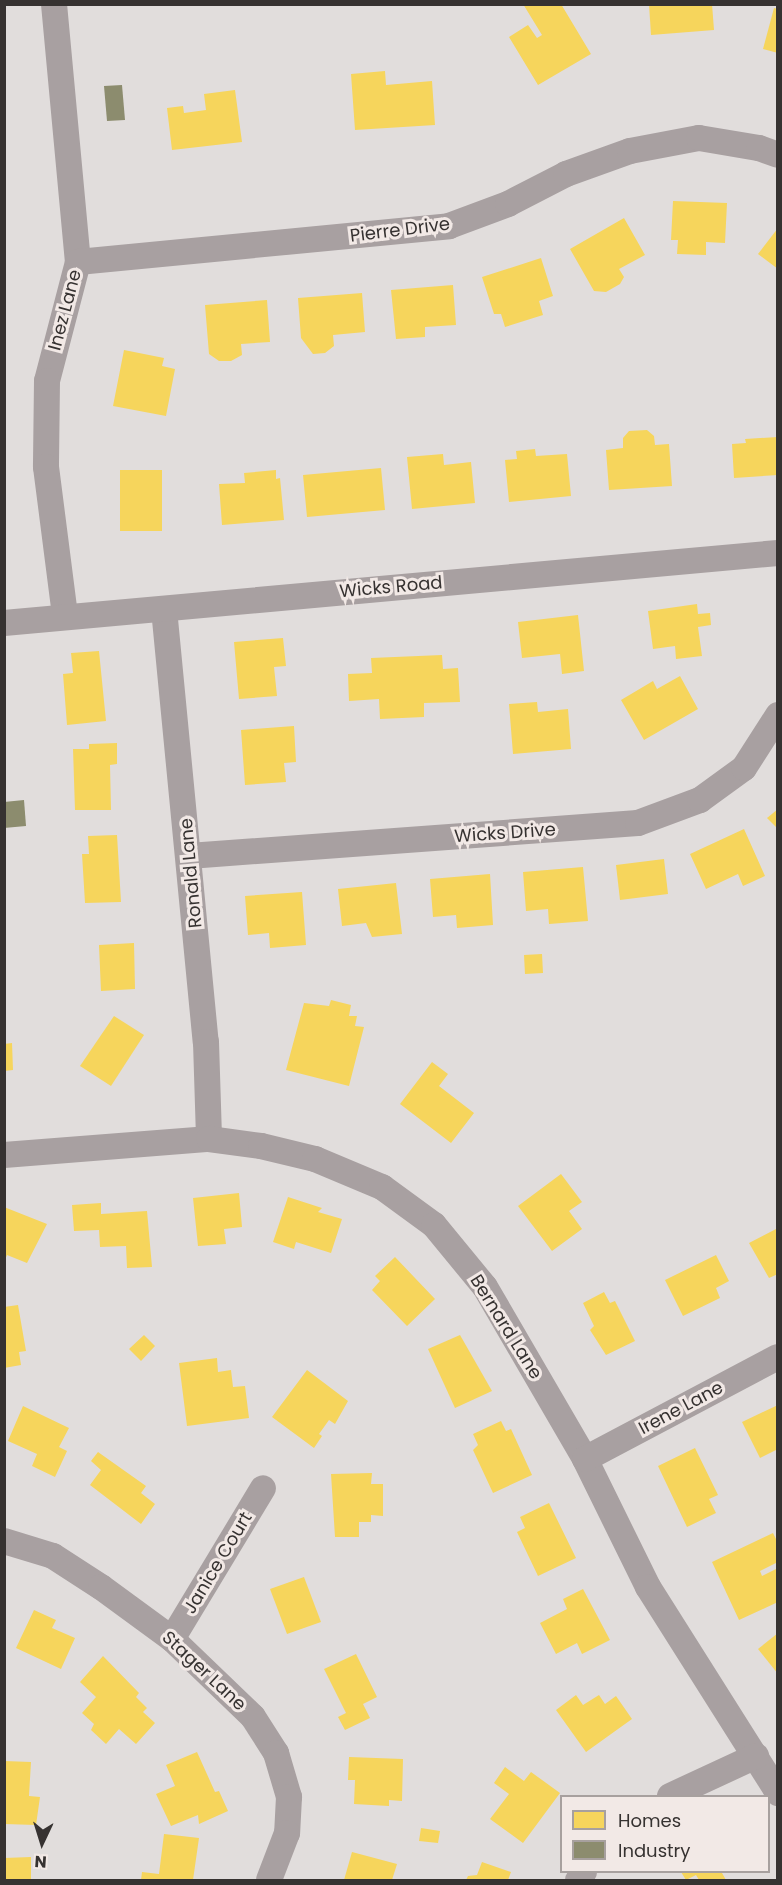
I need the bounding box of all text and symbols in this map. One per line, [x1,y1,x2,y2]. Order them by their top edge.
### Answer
street label: Pierre Drive [349,213,451,247]
street label: Inez Lane [44,267,86,353]
street label: Wicks Road [339,572,443,602]
street label: Ronald Lane [175,817,207,929]
street label: Wicks Drive [454,819,556,847]
street label: Bernard Lane [465,1271,547,1383]
street label: Irene Lane [635,1377,727,1439]
street label: Janice Court [179,1508,257,1618]
street label: Stager Lane [158,1627,250,1715]
legend [560,1795,770,1873]
text: Homes [618,1808,681,1833]
north arrow [12,1813,72,1873]
text: Industry [618,1838,690,1863]
text: N [34,1850,48,1873]

